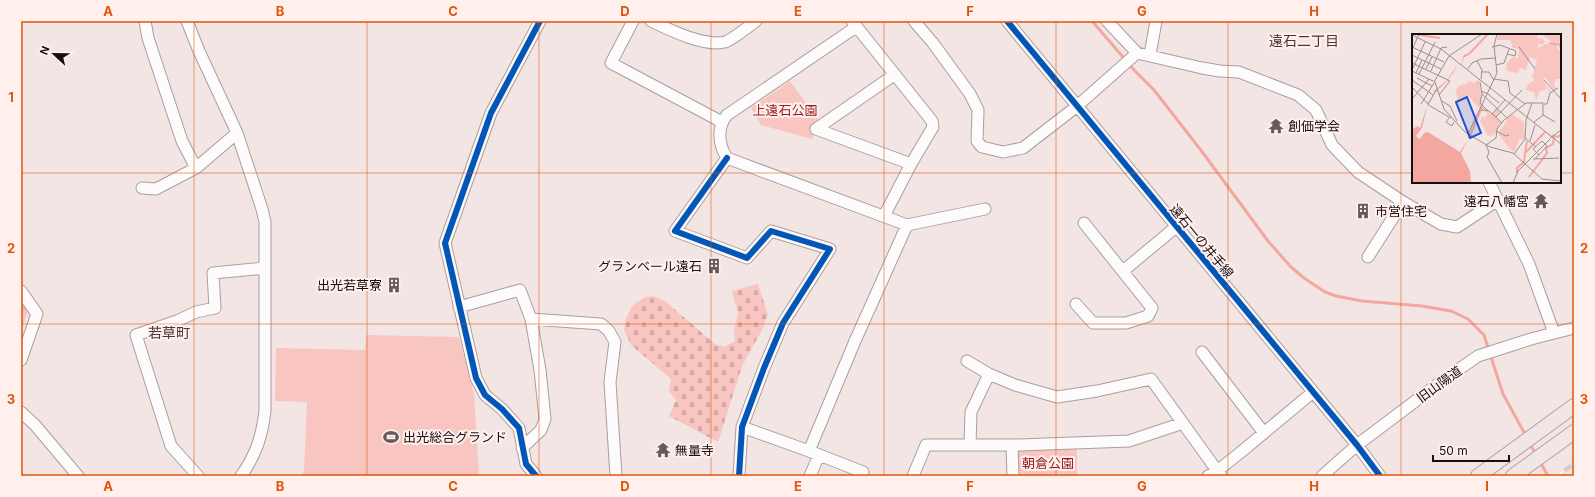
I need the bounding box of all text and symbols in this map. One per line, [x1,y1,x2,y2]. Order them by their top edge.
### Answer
text: A [103,3,113,19]
text: B [276,3,285,19]
text: C [448,3,458,19]
text: D [620,3,630,19]
text: E [794,3,802,19]
text: F [966,3,974,19]
text: G [1137,3,1147,19]
text: H [1309,3,1319,19]
text: I [1485,3,1489,19]
district label: 遠石二丁目 [1269,32,1339,49]
north arrow [34,34,74,74]
inset map [1412,34,1561,183]
text: N [37,44,53,57]
text: 1 [8,89,14,105]
text: 1 [1581,89,1587,105]
park label: 上遠石公園 [752,102,818,118]
temple icon: 創価学会 [1267,117,1285,135]
place label: 創価学会 [1288,118,1340,134]
temple icon: 遠石八幡宮 [1532,192,1550,210]
place label: 遠石八幡宮 [1464,193,1529,209]
street label: 遠石一の井手線 [1167,201,1237,281]
building icon: 市営住宅 [1354,202,1372,220]
place label: 市営住宅 [1375,203,1427,219]
text: 2 [7,240,15,256]
text: 2 [1580,240,1588,256]
building icon: グランベール遠石 [705,257,723,275]
place label: グランベール遠石 [598,258,702,274]
building icon: 出光若草寮 [385,276,403,294]
place label: 出光若草寮 [317,277,382,293]
district label: 若草町 [148,324,190,341]
street label: 旧山陽道 [1413,362,1465,406]
text: 3 [7,391,15,407]
text: 3 [1580,391,1588,407]
sports icon: 出光総合グランド [382,428,400,446]
place label: 出光総合グランド [403,429,507,445]
scale bar [1433,437,1509,463]
temple icon: 無量寺 [654,441,672,459]
place label: 無量寺 [675,442,714,458]
text: 50 m [1439,443,1468,458]
park label: 朝倉公園 [1022,455,1074,471]
text: A [103,478,113,494]
text: B [276,478,285,494]
text: C [448,478,458,494]
text: D [620,478,630,494]
text: E [794,478,802,494]
text: F [966,478,974,494]
text: G [1137,478,1147,494]
text: H [1309,478,1319,494]
text: I [1485,478,1489,494]

